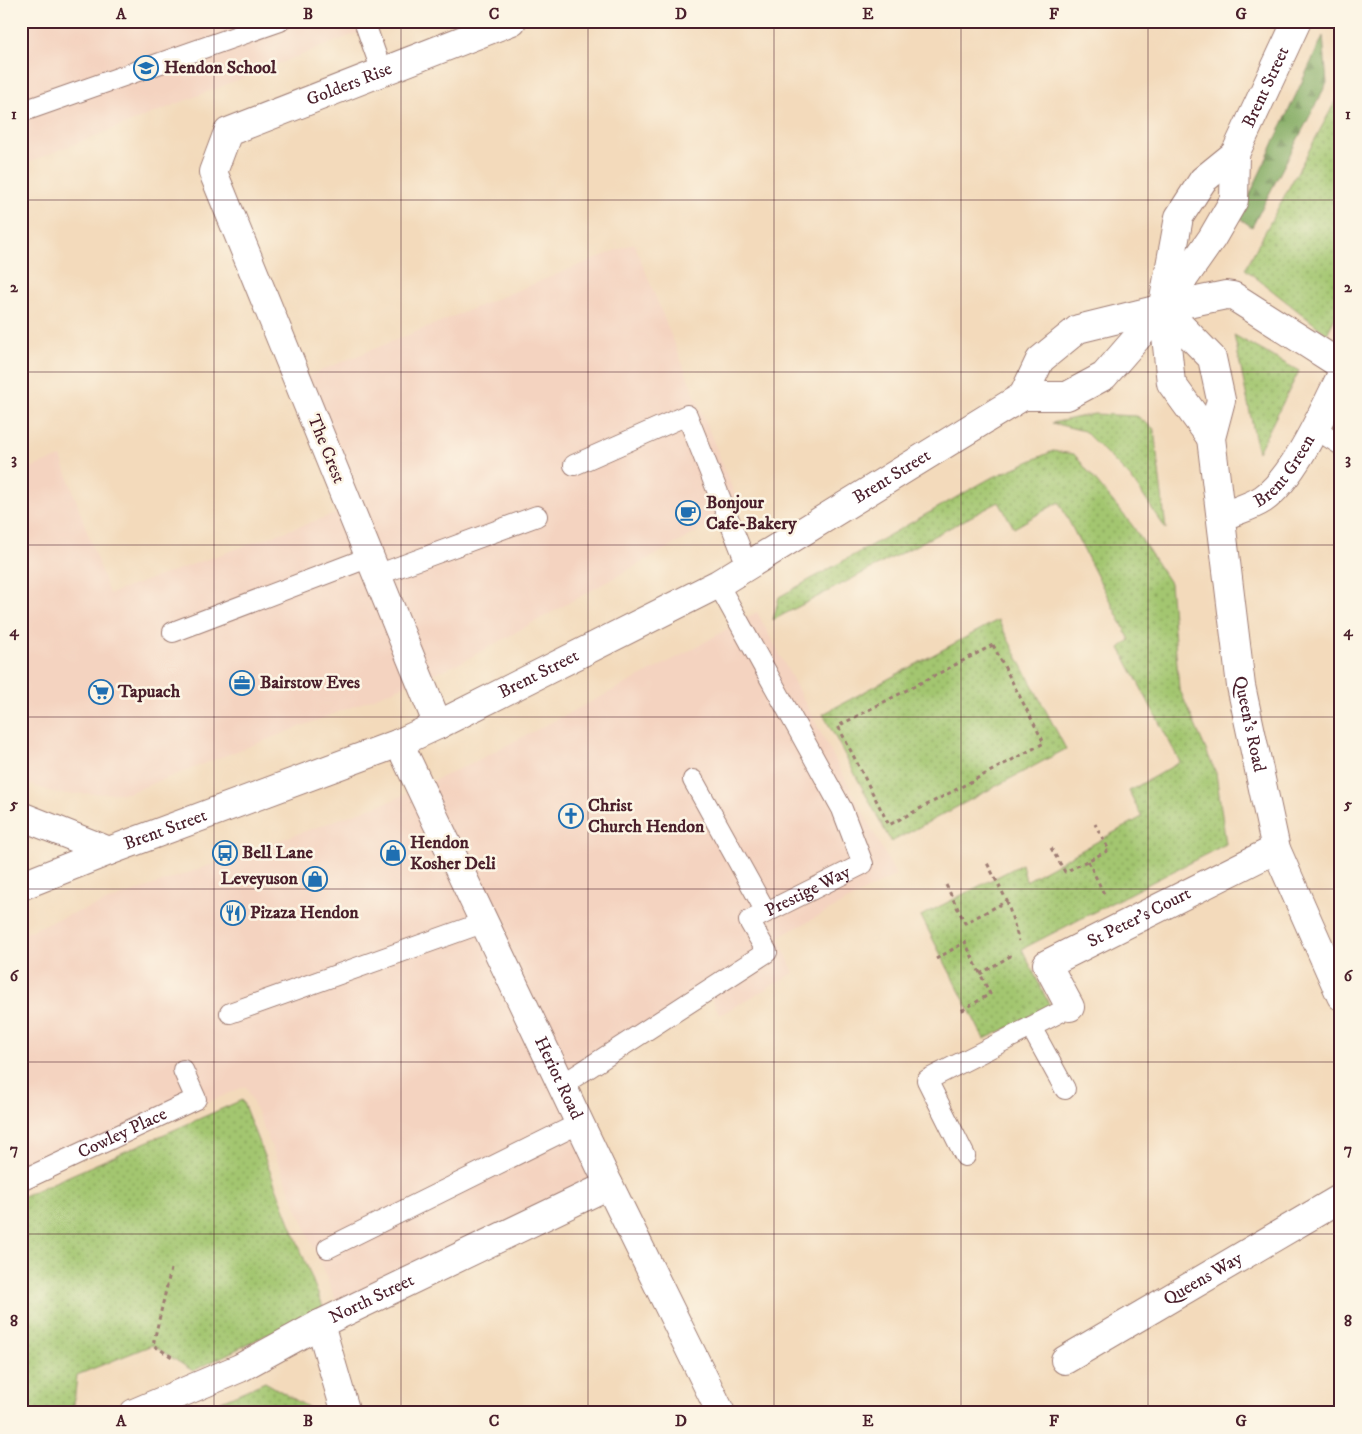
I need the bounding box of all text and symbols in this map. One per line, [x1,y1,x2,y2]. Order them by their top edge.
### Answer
text: A [115,4,127,24]
text: B [303,4,313,24]
text: C [489,4,499,24]
text: D [675,4,687,24]
text: E [862,4,874,24]
text: F [1049,4,1059,24]
text: G [1235,4,1247,24]
street label: Brent Street [1238,43,1295,131]
school or university icon: Hendon School [133,55,159,81]
place label: Hendon School [164,57,277,79]
street label: Golders Rise [303,58,395,111]
text: 1 [11,104,17,124]
text: 1 [1345,104,1351,124]
text: 2 [10,277,19,297]
text: 2 [1344,277,1353,297]
street label: The Crest [302,411,350,487]
street label: Brent Green [1250,431,1320,513]
street label: Brent Street [849,444,935,509]
text: 3 [11,449,17,469]
text: 3 [1345,449,1351,469]
place label: Bonjour Cafe-Bakery [706,492,797,535]
cafe icon: Bonjour Cafe-Bakery [675,500,701,526]
text: 4 [8,621,19,641]
text: 4 [1342,621,1353,641]
street label: Brent Street [495,645,583,704]
office icon: Bairstow Eves [229,670,255,696]
place label: Bairstow Eves [260,672,360,694]
street label: Queen's Road [1229,675,1270,774]
supermarket icon: Tapuach [88,679,114,705]
place label: Tapuach [117,681,181,703]
text: 5 [9,794,18,814]
text: 5 [1343,794,1352,814]
place label: Christ Church Hendon [588,795,705,838]
church icon: Christ Church Hendon [558,803,584,829]
street label: Brent Street [121,804,210,855]
place label: Hendon Kosher Deli [410,832,496,875]
bus stop icon: Bell Lane [212,840,238,866]
shop icon: Hendon Kosher Deli [380,840,406,866]
place label: Bell Lane [242,842,313,864]
street label: Prestige Way [761,861,855,922]
shop icon: Leveyuson [302,866,328,892]
place label: Leveyuson [221,868,299,890]
street label: St Peter's Court [1084,882,1195,953]
restaurant icon: Pizaza Hendon [220,900,246,926]
place label: Pizaza Hendon [250,902,359,924]
text: 6 [10,966,20,986]
text: 6 [1344,966,1354,986]
street label: Heriot Road [529,1033,587,1123]
street label: Cowley Place [74,1103,170,1164]
text: 7 [10,1139,18,1159]
text: 7 [1344,1139,1352,1159]
street label: Queens Way [1160,1247,1247,1311]
street label: North Street [326,1269,418,1329]
text: 8 [10,1311,18,1331]
text: 8 [1344,1311,1352,1331]
text: A [115,1411,127,1431]
text: B [303,1411,313,1431]
text: C [489,1411,499,1431]
text: D [675,1411,687,1431]
text: E [862,1411,874,1431]
text: F [1049,1411,1059,1431]
text: G [1235,1411,1247,1431]

